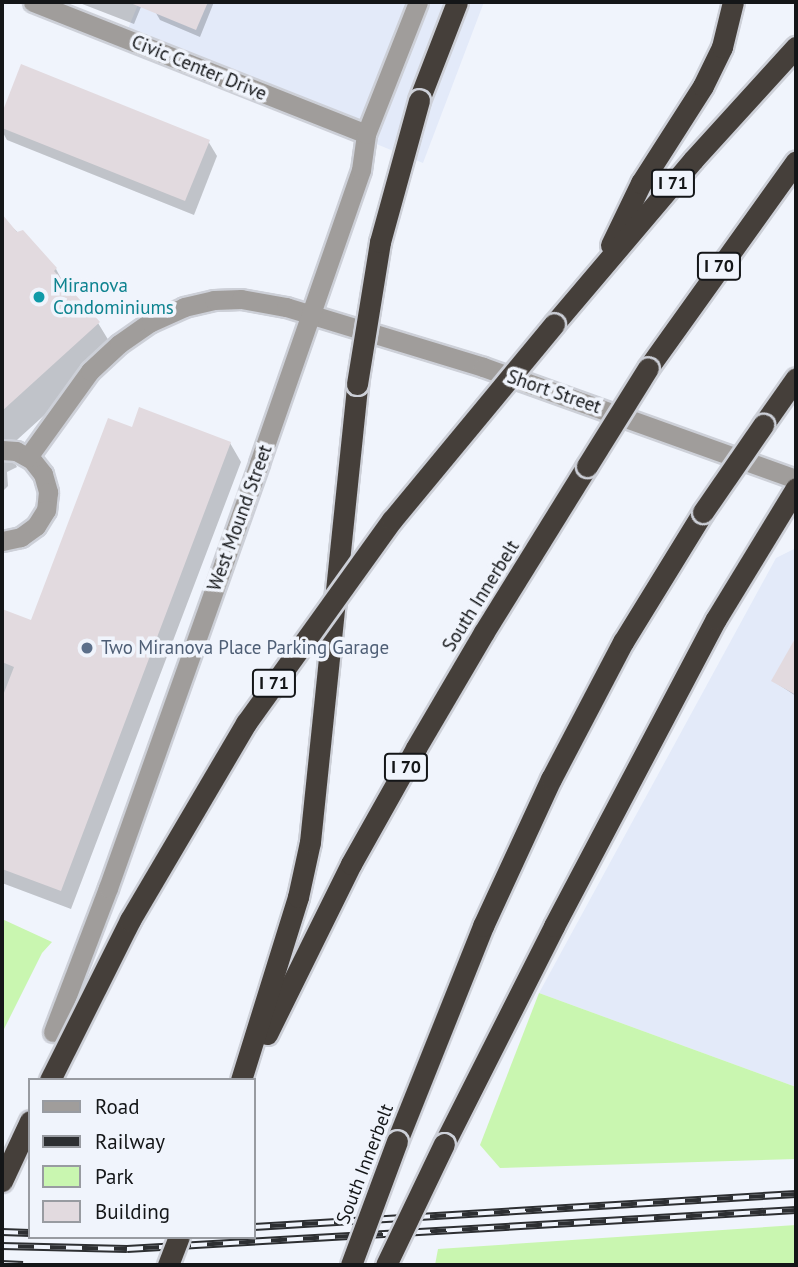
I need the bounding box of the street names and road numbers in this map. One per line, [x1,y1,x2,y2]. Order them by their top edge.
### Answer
street label: Civic Center Drive [128,30,270,106]
road number: I 71 [650,168,696,198]
road number: I 70 [696,252,742,280]
street label: Short Street [504,365,604,419]
street label: West Mound Street [203,442,277,594]
street label: South Innerbelt [438,536,524,656]
road number: I 71 [251,668,297,698]
road number: I 70 [383,752,429,782]
street label: South Innerbelt [332,1101,398,1227]

